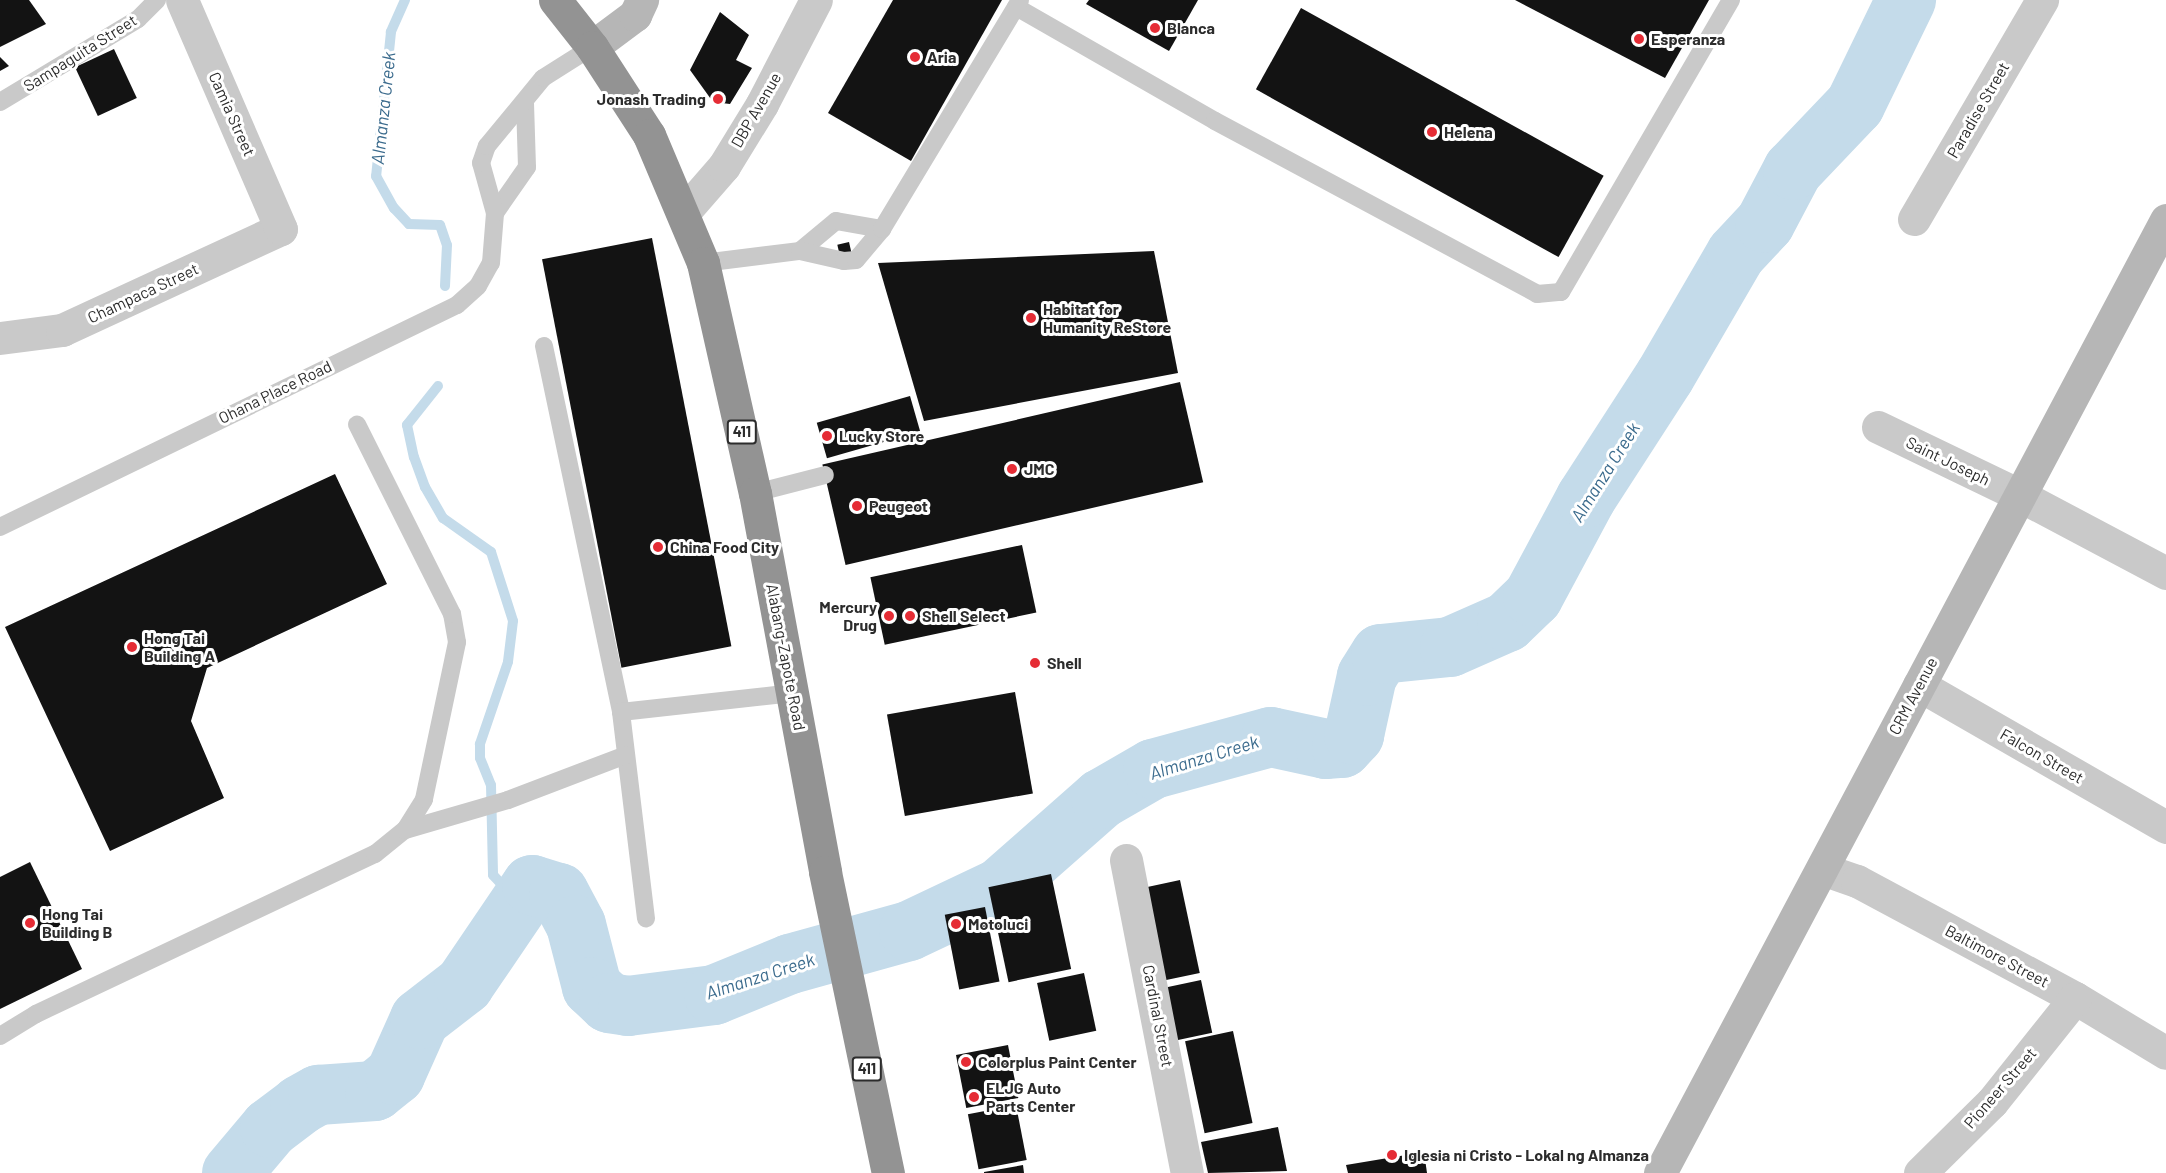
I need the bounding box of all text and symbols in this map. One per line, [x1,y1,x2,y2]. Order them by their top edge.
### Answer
street label: Sampaguita Street [20,10,140,96]
place label: Blanca [1167,18,1215,38]
marker: Blanca [1148,21,1162,35]
place label: Esperanza [1651,29,1725,49]
marker: Esperanza [1632,32,1646,46]
place label: Aria [927,47,956,67]
marker: Aria [908,50,922,64]
water label: Almanza Creek [366,51,400,165]
street label: Paradise Street [1943,59,2013,161]
street label: Camia Street [205,69,259,159]
street label: DBP Avenue [727,69,785,151]
place label: Jonash Trading [597,89,706,109]
marker: Jonash Trading [711,92,725,106]
place label: Helena [1444,122,1493,142]
marker: Helena [1425,125,1439,139]
street label: Champaca Street [85,259,201,327]
place label: Habitat for Humanity ReStore [1043,299,1171,337]
marker: Habitat for Humanity ReStore [1024,311,1038,325]
street label: Ohana Place Road [215,356,335,428]
water label: Almanza Creek [1566,418,1644,526]
road number: 411 [726,420,758,444]
place label: Lucky Store [839,426,924,446]
marker: Lucky Store [820,429,834,443]
street label: Saint Joseph [1903,432,1993,490]
place label: JMC [1024,459,1054,479]
marker: JMC [1005,462,1019,476]
place label: Peugeot [869,496,928,516]
marker: Peugeot [850,499,864,513]
place label: China Food City [670,537,779,557]
marker: China Food City [651,540,665,554]
street label: Alabang-Zapote Road [762,582,810,732]
place label: Mercury Drug [819,597,877,635]
place label: Shell Select [922,606,1006,626]
marker: Mercury Drug [882,609,896,623]
marker: Shell Select [903,609,917,623]
place label: Hong Tai Building A [144,628,215,666]
marker: Hong Tai Building A [125,640,139,654]
place label: Shell [1047,653,1082,673]
street label: CRM Avenue [1885,654,1941,738]
marker: Shell [1028,656,1042,670]
street label: Falcon Street [1997,724,2087,788]
water label: Almanza Creek [1147,730,1261,784]
place label: Hong Tai Building B [42,904,112,942]
place label: Motoluci [968,914,1028,934]
marker: Hong Tai Building B [23,916,37,930]
marker: Motoluci [949,917,963,931]
street label: Baltimore Street [1942,921,2052,991]
water label: Almanza Creek [703,948,817,1004]
street label: Cardinal Street [1139,963,1177,1069]
street label: Pioneer Street [1960,1044,2040,1132]
place label: Colorplus Paint Center [978,1052,1137,1072]
marker: Colorplus Paint Center [959,1055,973,1069]
road number: 411 [850,1057,884,1081]
place label: ELJG Auto Parts Center [986,1078,1075,1116]
marker: ELJG Auto Parts Center [967,1090,981,1104]
place label: Iglesia ni Cristo - Lokal ng Almanza [1404,1145,1649,1165]
marker: Iglesia ni Cristo - Lokal ng Almanza [1385,1148,1399,1162]

